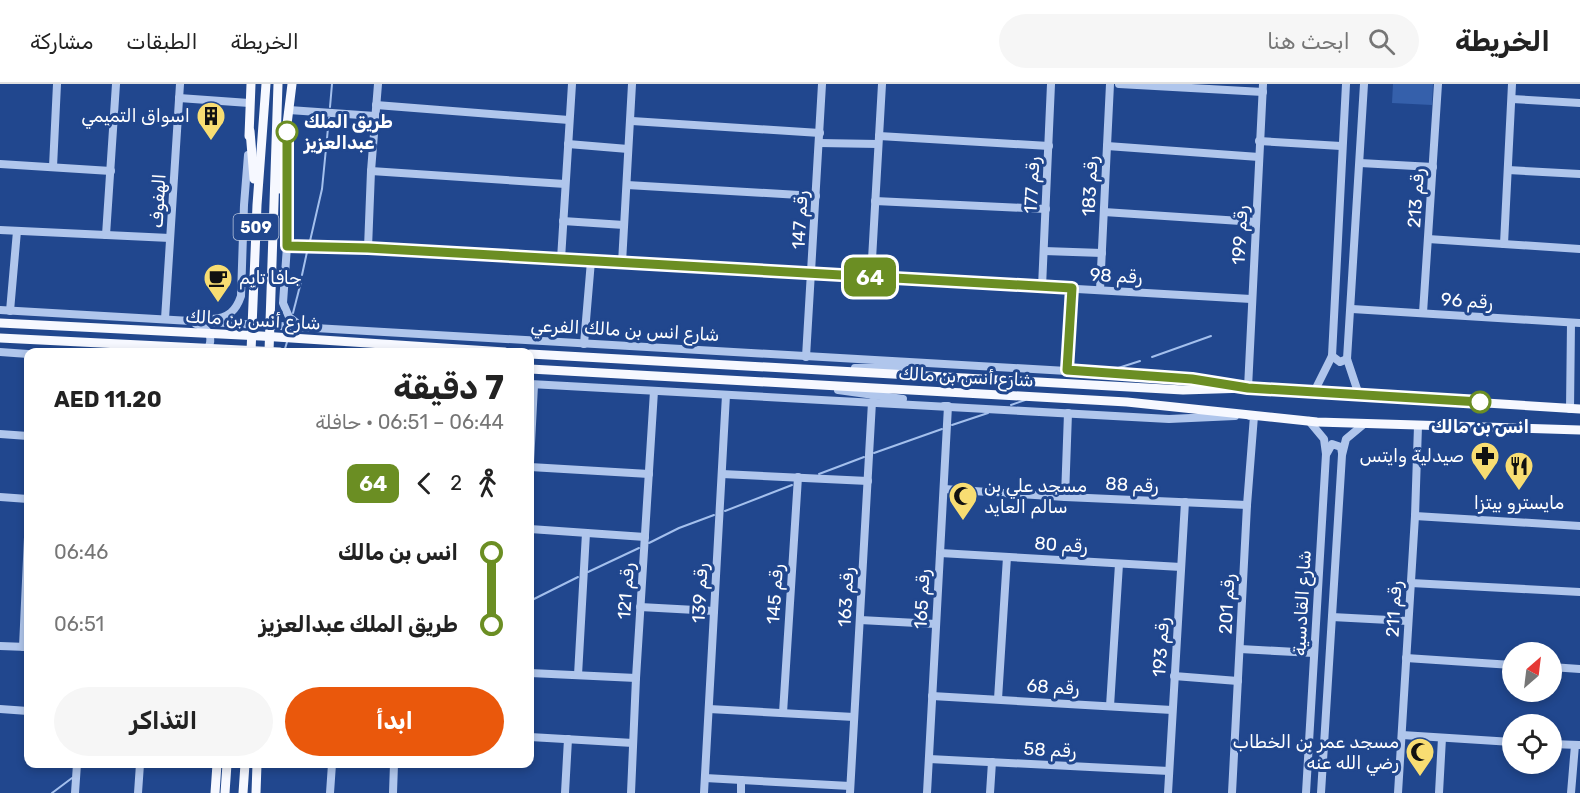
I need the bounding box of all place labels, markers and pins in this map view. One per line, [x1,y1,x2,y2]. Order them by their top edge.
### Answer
building icon: اسواق التميمي [195,100,227,142]
place label: اسواق التميمي [81,105,190,129]
place label: طريق الملك عبدالعزيز [303,111,393,154]
marker: طريق الملك عبدالعزيز [276,121,298,143]
cafe icon: جافا تايم [202,262,234,304]
place label: جافا تايم [239,267,302,290]
marker: انس بن مالك [1469,391,1491,413]
place label: انس بن مالك [1431,416,1529,438]
pharmacy icon: صيدلية وايتس [1469,440,1501,482]
place label: صيدلية وايتس [1360,445,1464,467]
restaurant icon: مايسترو بيتزا [1503,450,1535,492]
place label: مسجد علي بن سالم العايد [984,475,1087,519]
mosque icon: مسجد علي بن سالم العايد [947,480,979,522]
place label: مايسترو بيتزا [1474,492,1564,514]
place label: مسجد عمر بن الخطاب رضي الله عنه [1232,731,1399,776]
mosque icon: مسجد عمر بن الخطاب رضي الله عنه [1404,736,1436,778]

